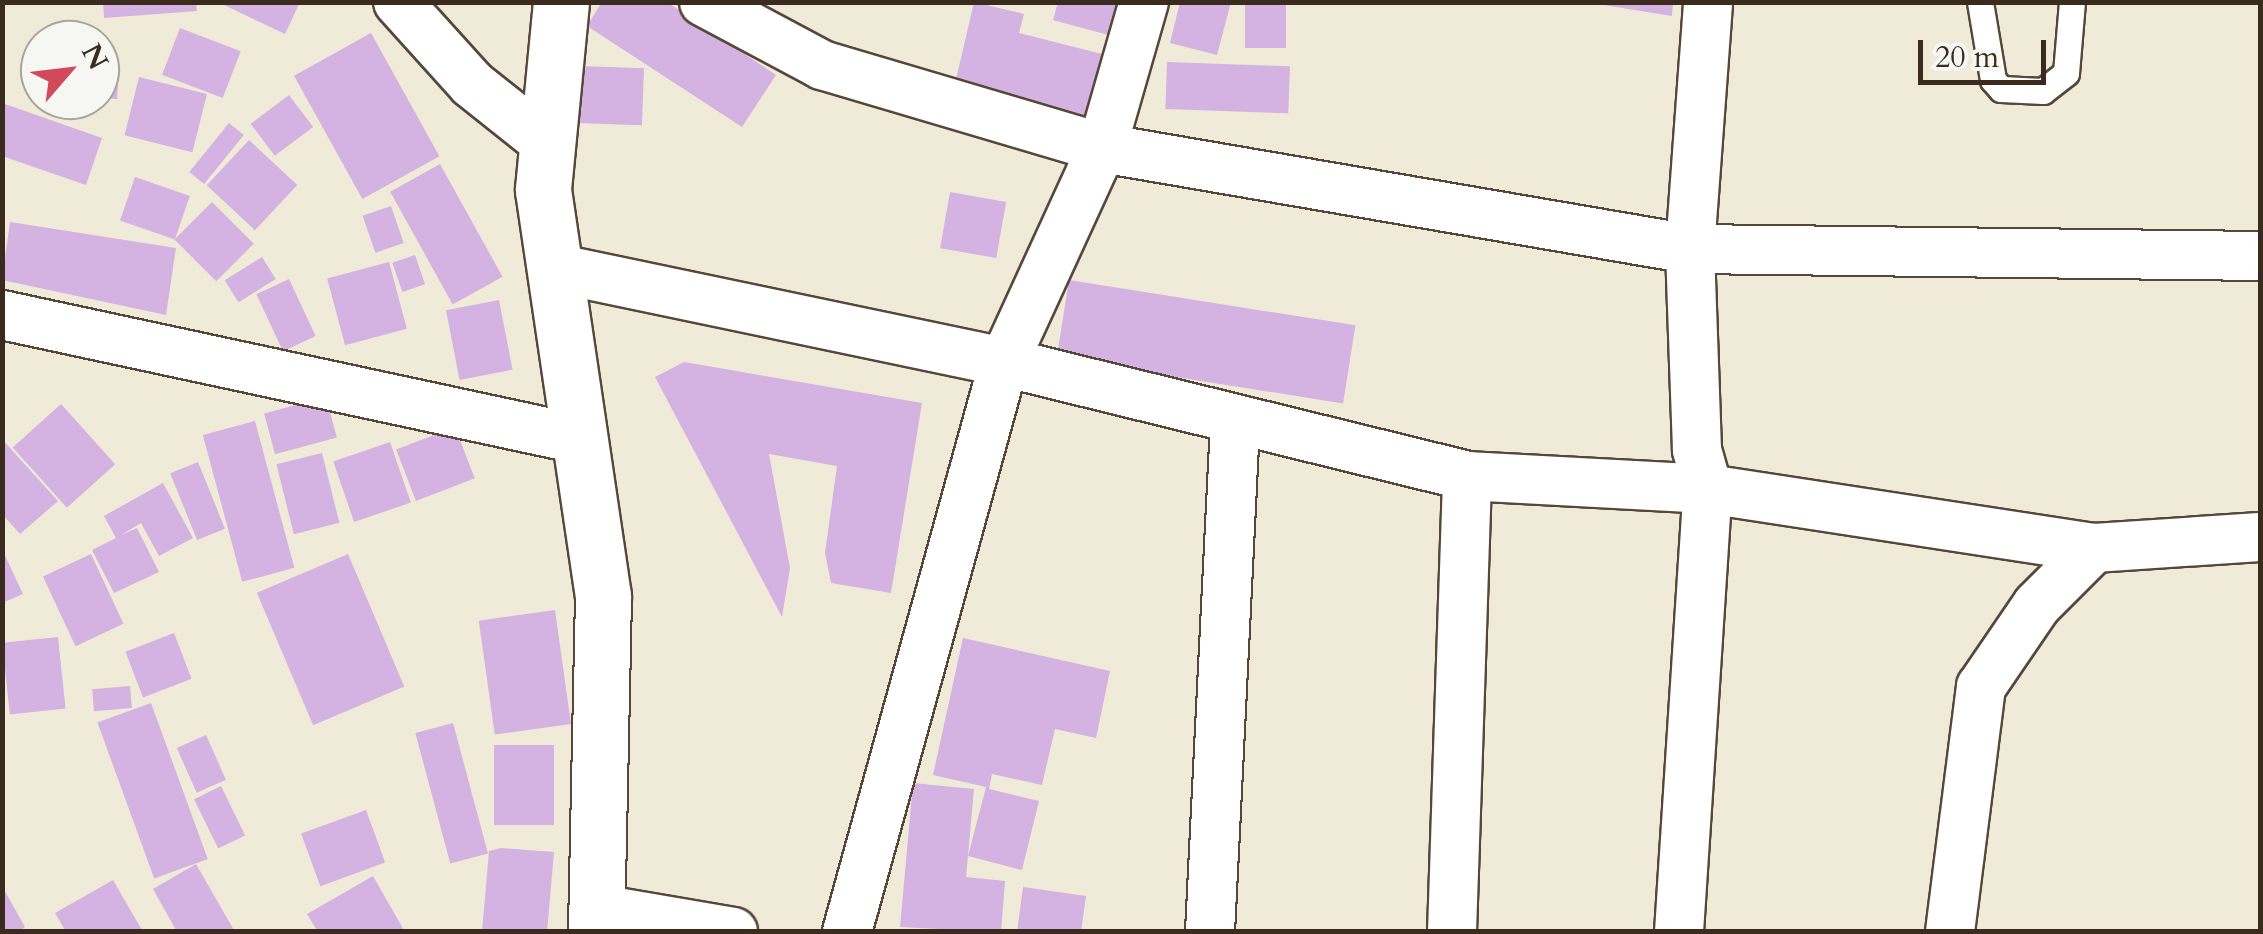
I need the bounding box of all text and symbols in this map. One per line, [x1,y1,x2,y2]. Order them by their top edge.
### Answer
north arrow [20,20,120,120]
scale bar [1923,20,2050,82]
text: N [72,37,117,76]
text: 20 m [1935,37,1999,78]

